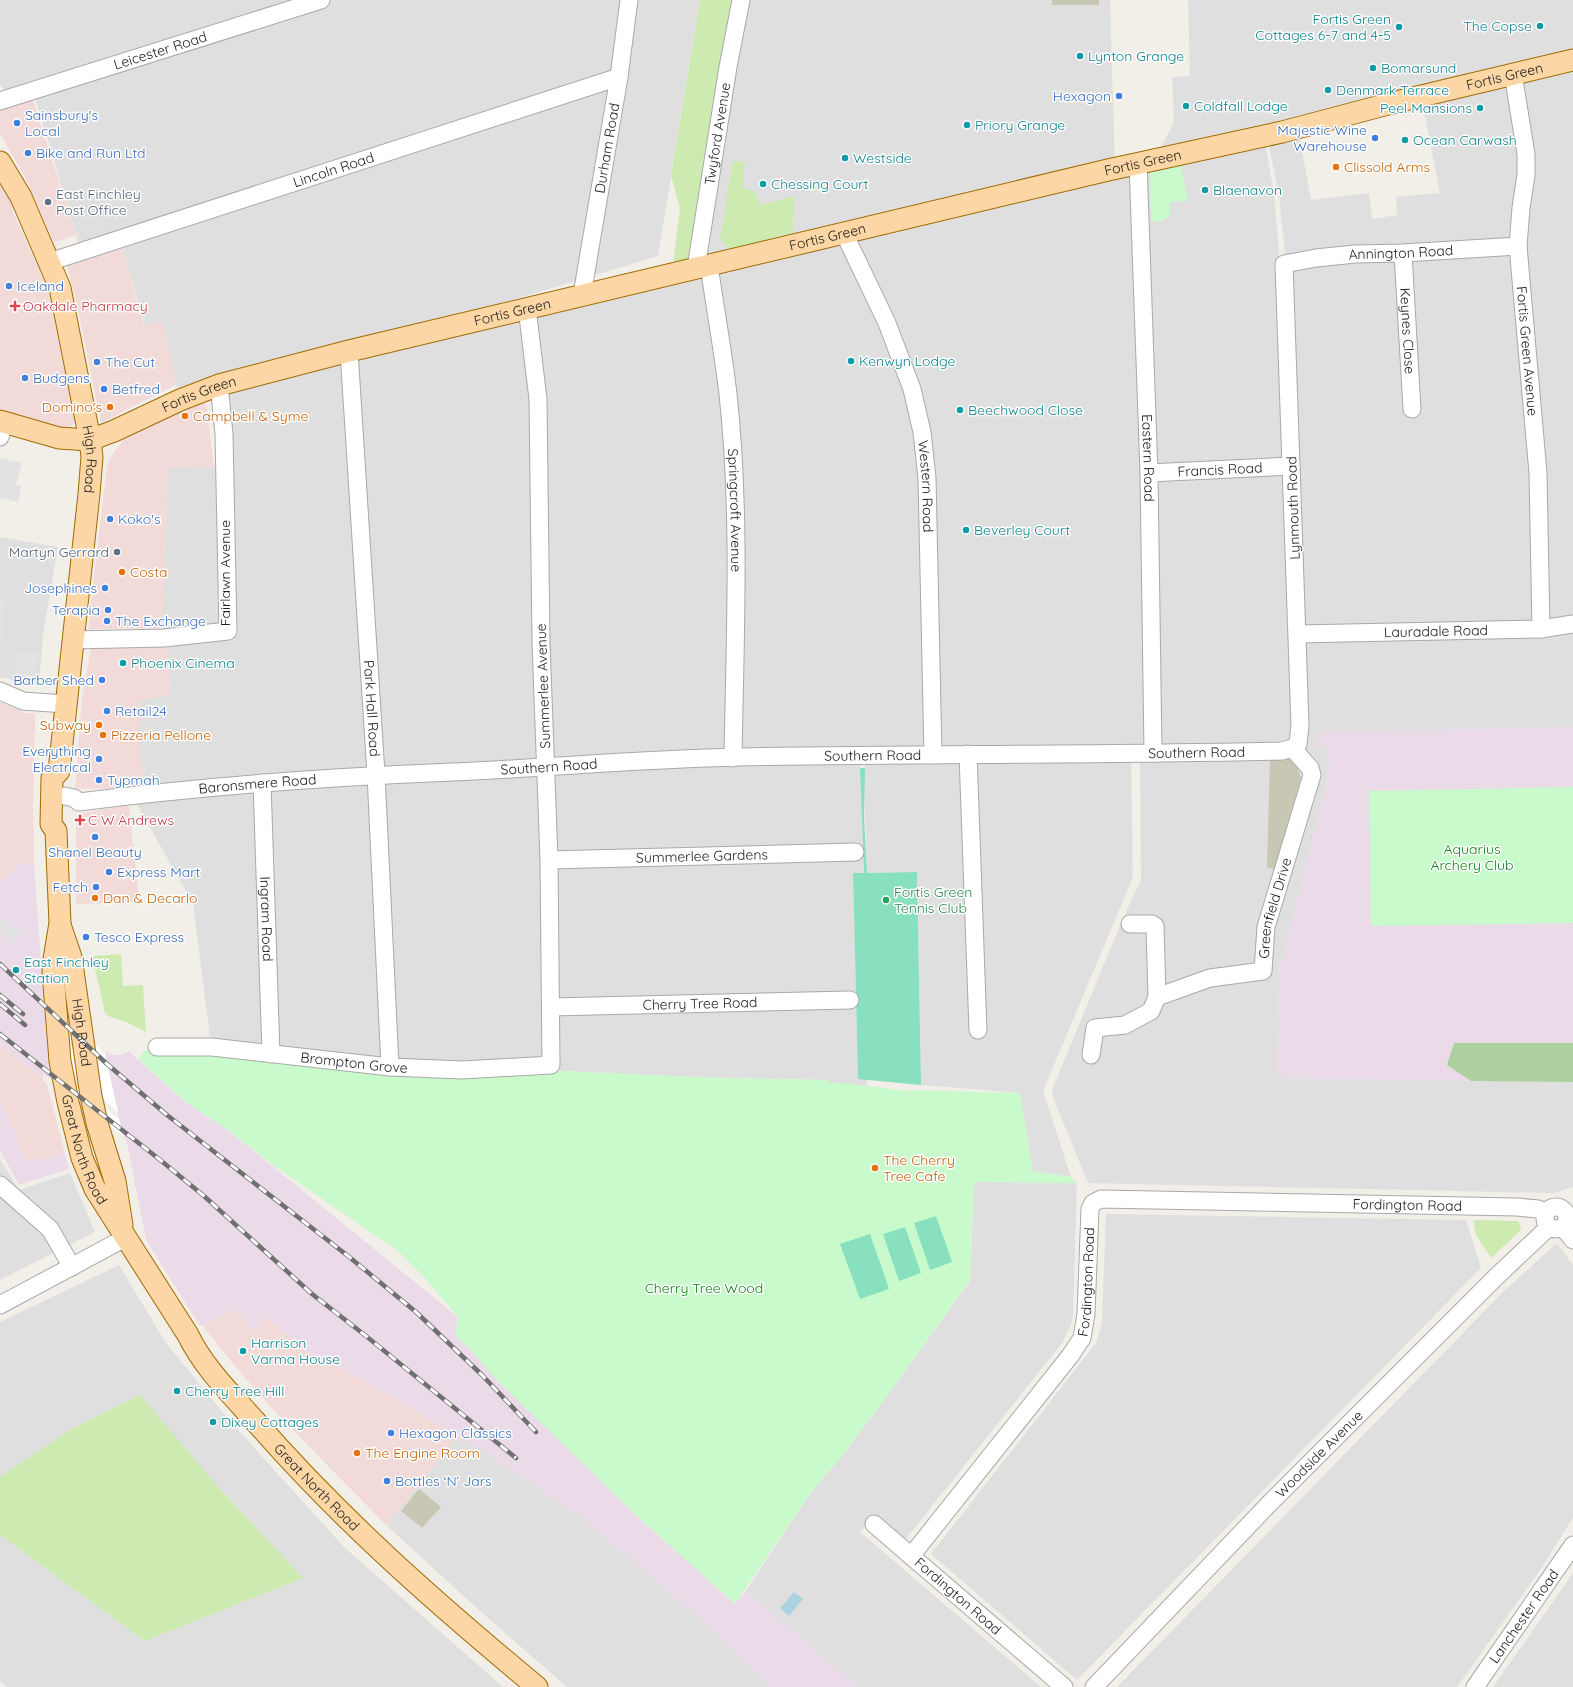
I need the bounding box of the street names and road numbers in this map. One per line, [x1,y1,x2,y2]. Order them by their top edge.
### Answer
street label: Leicester Road [111,27,209,74]
street label: Fortis Green [1464,58,1545,94]
street label: Twyford Avenue [700,81,734,186]
street label: Durham Road [590,102,623,195]
street label: Fortis Green [1102,145,1183,180]
street label: Lincoln Road [291,148,376,191]
street label: Fortis Green [787,219,868,255]
street label: Annington Road [1347,241,1454,264]
street label: Fortis Green Avenue [1513,285,1542,417]
street label: Keynes Close [1396,287,1419,375]
street label: Fortis Green [472,294,553,330]
street label: Fortis Green [159,372,238,416]
street label: Eastern Road [1138,414,1158,502]
street label: High Road [78,424,101,494]
street label: Western Road [914,439,937,533]
street label: Springcroft Avenue [724,448,745,572]
street label: Lynmouth Road [1282,456,1304,560]
street label: Francis Road [1177,458,1263,481]
street label: Fairlawn Avenue [216,520,234,626]
street label: Lauradale Road [1384,621,1488,641]
street label: Summerlee Avenue [532,623,554,749]
street label: Park Hall Road [360,659,384,757]
street label: Southern Road [1148,743,1245,762]
street label: Southern Road [824,746,921,765]
street label: Southern Road [500,755,598,779]
street label: Baronsmere Road [198,770,317,798]
street label: Summerlee Gardens [636,845,768,867]
street label: Greenfield Drive [1255,855,1296,959]
street label: Ingram Road [256,876,277,962]
street label: Cherry Tree Road [642,993,758,1014]
street label: High Road [68,997,96,1068]
street label: Brompton Grove [300,1048,408,1077]
street label: Great North Road [58,1093,111,1208]
street label: Fordington Road [1352,1195,1462,1215]
street label: Fordington Road [1073,1227,1098,1338]
street label: Woodside Avenue [1272,1406,1367,1501]
street label: Great North Road [270,1439,363,1535]
street label: Fordington Road [911,1553,1005,1639]
street label: Lanchester Road [1485,1566,1563,1667]

